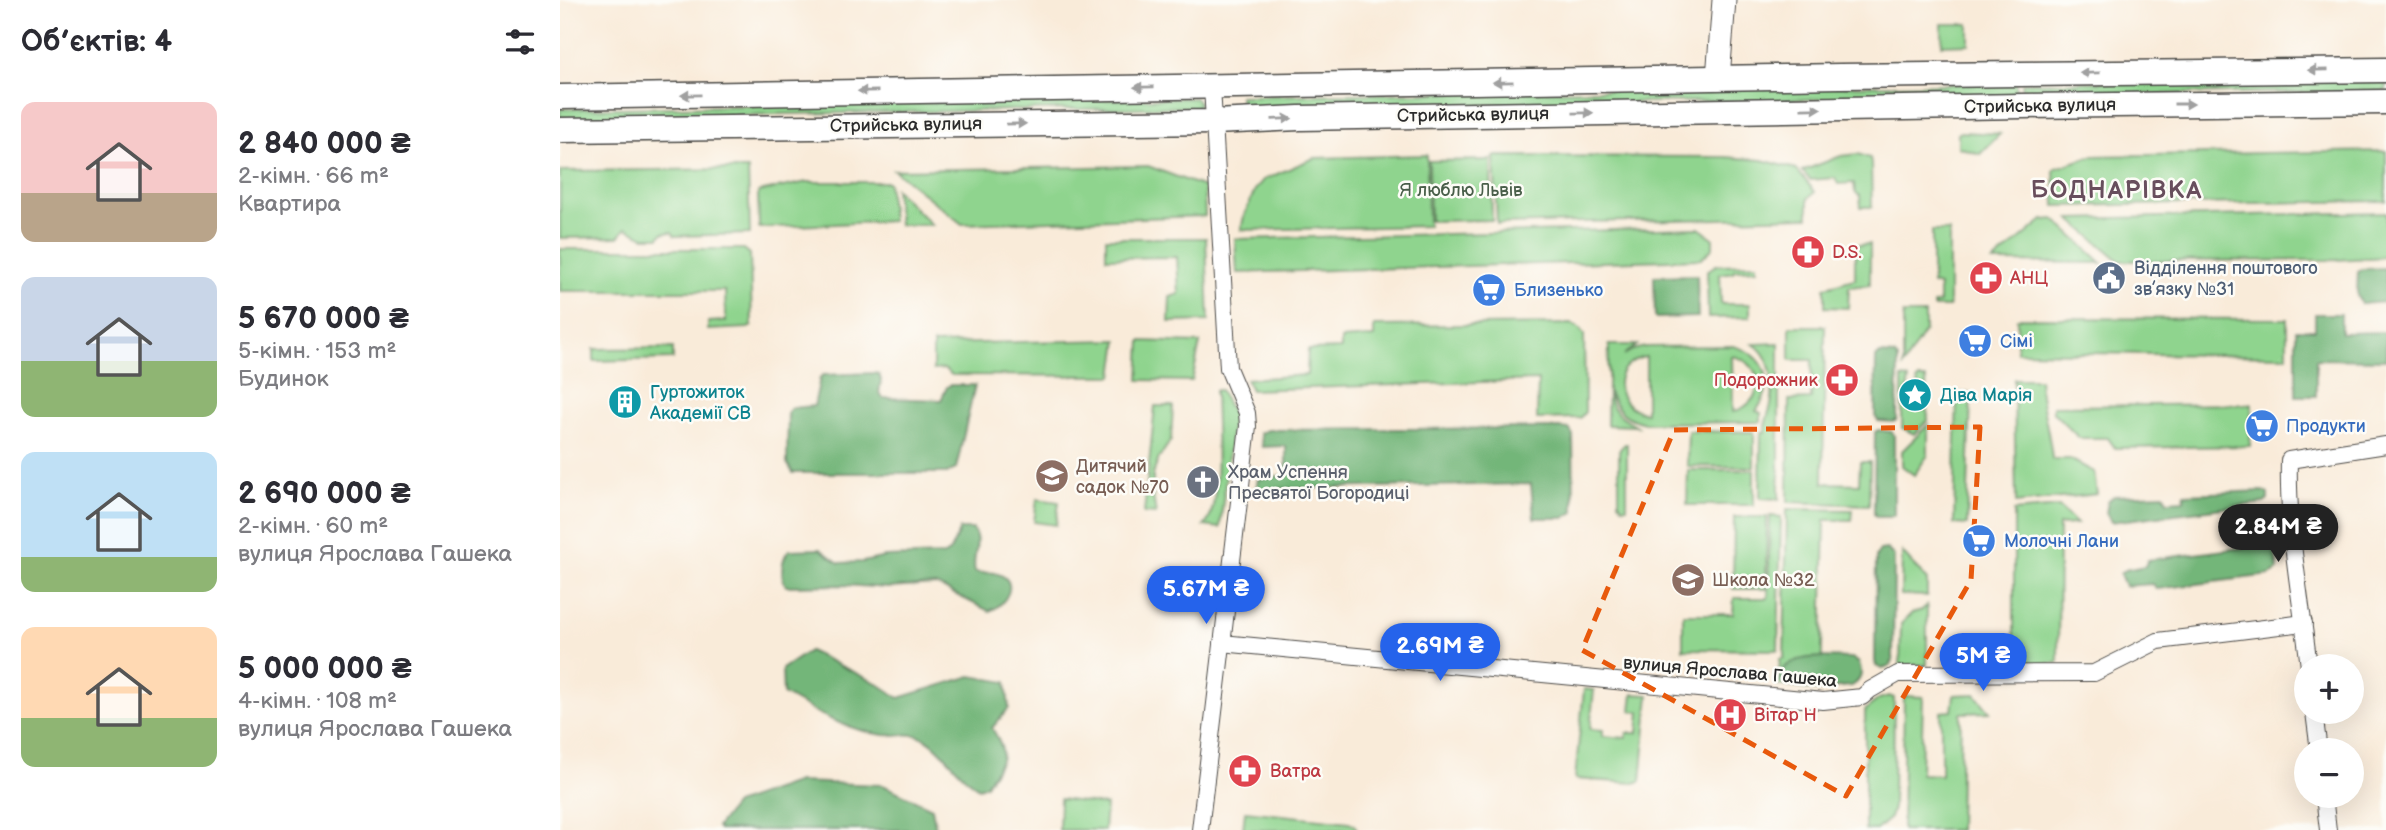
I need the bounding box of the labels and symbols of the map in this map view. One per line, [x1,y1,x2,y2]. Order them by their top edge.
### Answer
one-way arrow [2307,64,2329,76]
one-way arrow [2079,67,2101,79]
one-way arrow [1492,76,1514,88]
one-way arrow [1132,81,1154,93]
one-way arrow [856,86,878,97]
one-way arrow [680,89,702,100]
street label: Стрийська вулиця [1964,94,2116,118]
one-way arrow [2173,98,2195,110]
street label: Стрийська вулиця [1397,103,1549,127]
one-way arrow [1800,104,1822,115]
one-way arrow [1572,108,1594,119]
street label: Стрийська вулиця [830,113,982,137]
one-way arrow [1271,113,1293,124]
one-way arrow [1006,118,1028,130]
district label: БОДНАРІВКА [2031,176,2203,205]
park label: Я люблю Львів [1399,180,1523,201]
pharmacy icon: D.S. [1789,233,1827,271]
place label: D.S. [1832,242,1862,263]
place label: Відділення поштового зв’язку №31 [2134,258,2318,300]
pharmacy icon: АНЦ [1967,259,2005,297]
public building icon: Відділення поштового зв’язку №31 [2090,259,2128,297]
place label: АНЦ [2009,268,2048,289]
supermarket icon: Близенько [1470,271,1508,309]
place label: Близенько [1514,280,1603,301]
supermarket icon: Сімі [1956,322,1994,360]
place label: Сімі [2000,331,2033,352]
pharmacy icon: Подорожник [1823,361,1861,399]
place label: Подорожник [1714,370,1818,391]
place icon: Діва Марія [1896,376,1934,414]
place label: Гуртожиток Академії СВ [649,382,751,424]
building icon: Гуртожиток Академії СВ [606,383,644,421]
place label: Діва Марія [1940,385,2032,406]
supermarket icon: Продукти [2243,407,2281,445]
place label: Продукти [2286,416,2366,437]
place label: Дитячий садок №70 [1076,456,1169,498]
school or university icon: Дитячий садок №70 [1033,457,1071,495]
place label: Храм Успення Пресвятої Богородиці [1228,462,1409,504]
church icon: Храм Успення Пресвятої Богородиці [1184,463,1222,501]
pin: 2.84M ₴ [2213,504,2343,564]
supermarket icon: Молочні Лани [1960,522,1998,560]
place label: Молочні Лани [2004,531,2119,552]
school or university icon: Школа №32 [1669,561,1707,599]
pin: 5.67M ₴ [1141,566,1271,626]
place label: Школа №32 [1712,570,1815,591]
pin: 2.69M ₴ [1375,624,1505,683]
pin: 5M ₴ [1942,634,2024,693]
street label: вулиця Ярослава Гашека [1622,652,1838,692]
hospital icon: Вітар Н [1711,696,1749,734]
place label: Вітар Н [1754,705,1817,726]
pharmacy icon: Ватра [1226,752,1264,790]
place label: Ватра [1270,761,1322,782]

